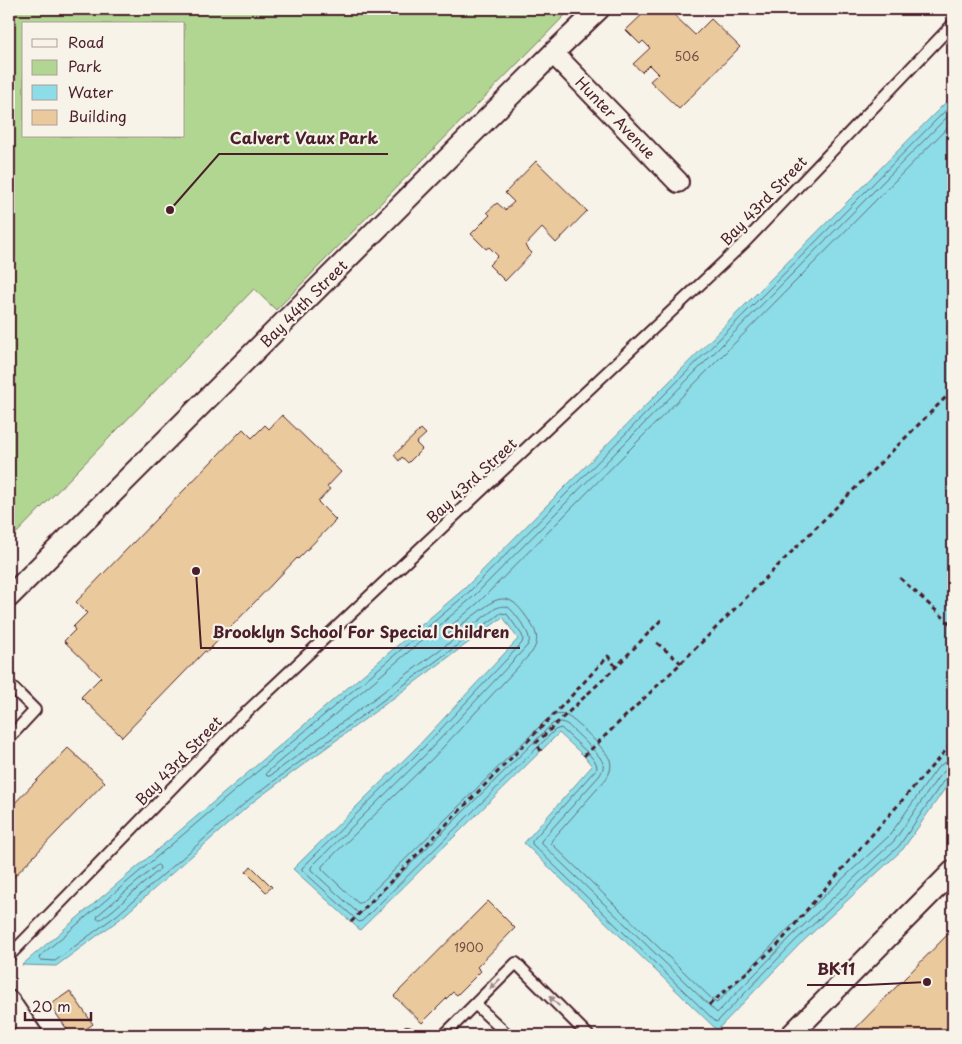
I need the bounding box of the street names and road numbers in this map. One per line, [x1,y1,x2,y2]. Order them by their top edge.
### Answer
street label: Hunter Avenue [571,71,661,163]
street label: Bay 43rd Street [714,150,812,250]
street label: Bay 44th Street [254,254,352,352]
street label: Bay 43rd Street [421,432,521,528]
street label: Bay 43rd Street [129,710,227,810]

